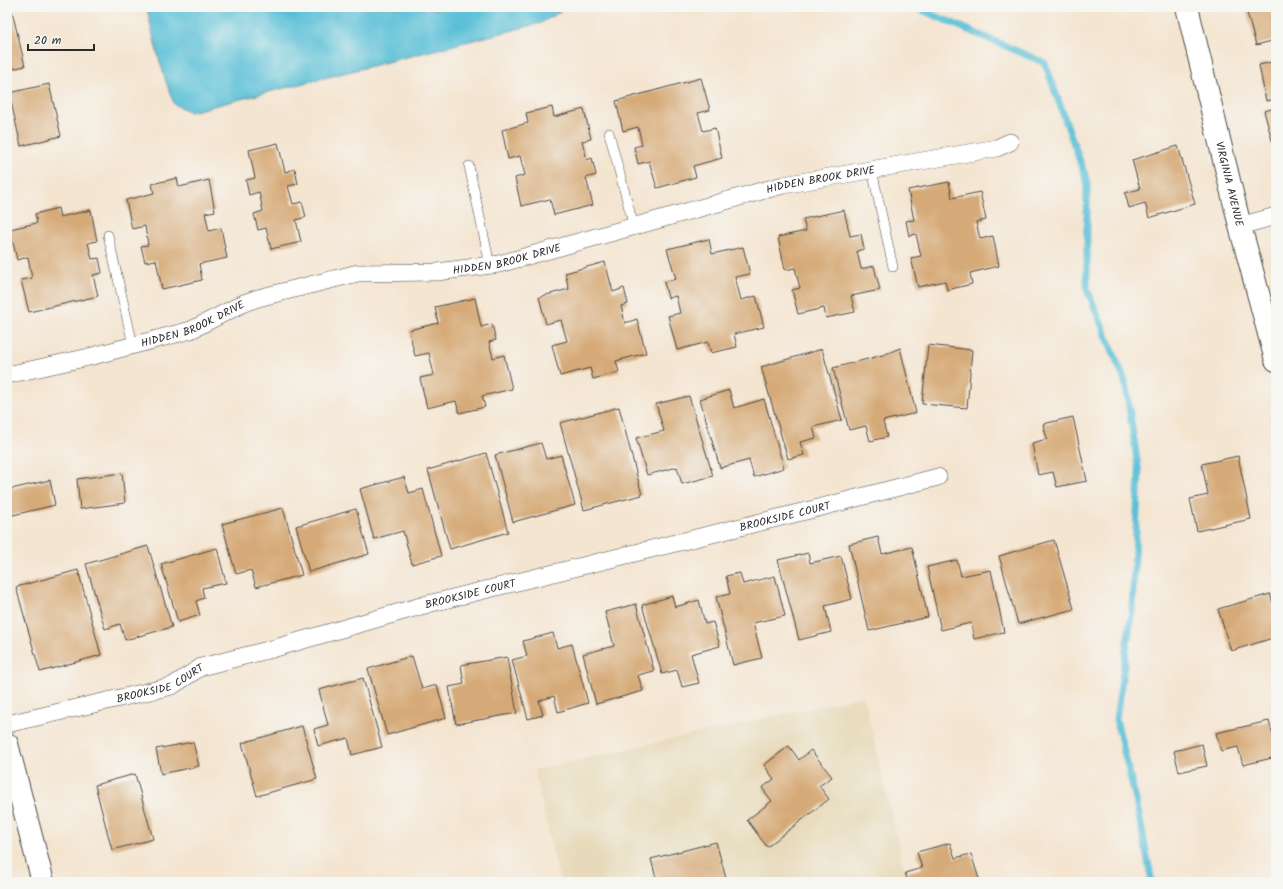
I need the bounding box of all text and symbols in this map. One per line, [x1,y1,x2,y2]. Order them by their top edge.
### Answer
scale bar [28,26,94,52]
text: 20 m [34,31,62,50]
street label: VIRGINIA AVENUE [1210,140,1248,229]
street label: HIDDEN BROOK DRIVE [764,161,877,199]
street label: HIDDEN BROOK DRIVE [452,239,564,280]
street label: HIDDEN BROOK DRIVE [139,296,248,353]
street label: BROOKSIDE COURT [738,497,833,537]
street label: BROOKSIDE COURT [423,574,519,614]
street label: BROOKSIDE COURT [115,659,209,708]

